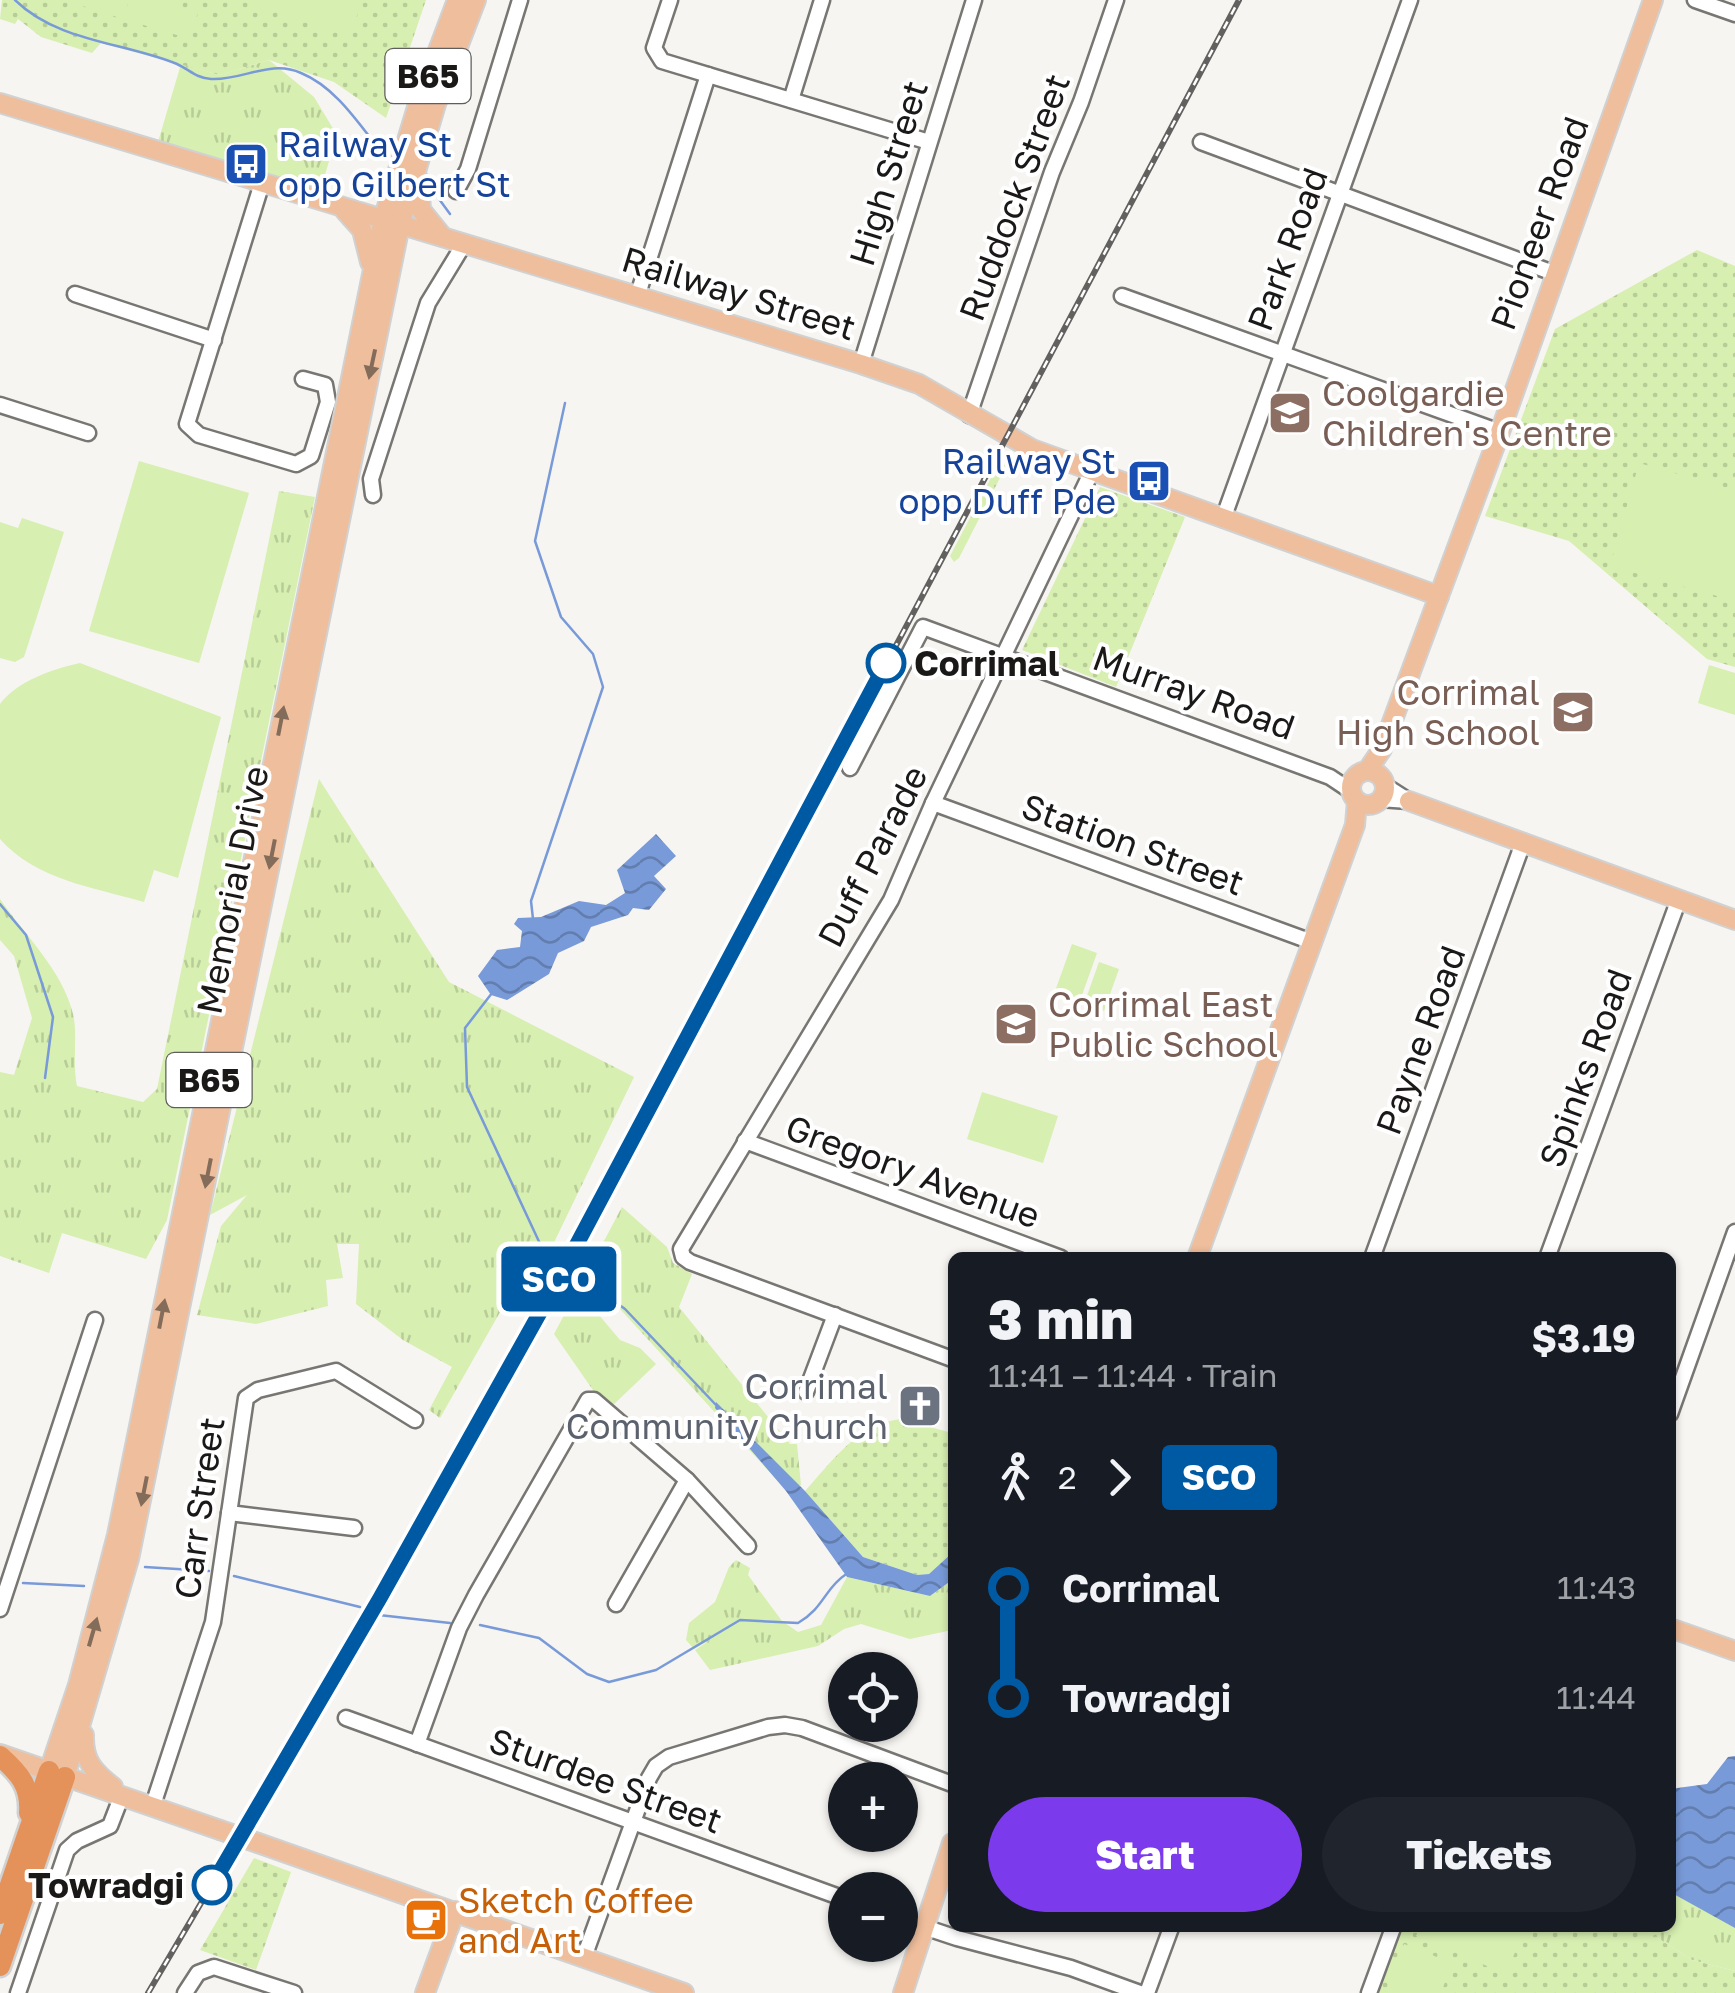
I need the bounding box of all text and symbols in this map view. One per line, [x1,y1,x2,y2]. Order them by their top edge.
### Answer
road number: B65 [386,49,470,103]
street label: Ruddock Street [950,68,1078,326]
street label: High Street [840,75,936,271]
street label: Pioneer Road [1481,111,1597,335]
place label: Railway St opp Gilbert St [278,123,511,205]
bus stop icon: Railway St opp Gilbert St [223,141,269,187]
street label: Park Road [1238,162,1336,336]
street label: Railway Street [617,238,861,348]
one-way arrow [363,349,379,380]
place label: Coolgardie Children's Centre [1322,372,1612,454]
school or university icon: Coolgardie Children's Centre [1267,390,1313,436]
place label: Railway St opp Duff Pde [898,440,1116,522]
bus stop icon: Railway St opp Duff Pde [1126,458,1172,504]
street label: Murray Road [1087,636,1301,748]
place label: Corrimal [914,642,1060,684]
marker: Corrimal [867,644,905,682]
place label: Corrimal High School [1336,671,1540,753]
school or university icon: Corrimal High School [1550,689,1596,735]
one-way arrow [274,705,290,736]
street label: Duff Parade [808,758,936,954]
street label: Memorial Drive [187,762,277,1018]
street label: Station Street [1016,784,1250,904]
one-way arrow [264,839,280,870]
street label: Payne Road [1366,940,1474,1140]
street label: Spinks Road [1530,963,1640,1173]
place label: Corrimal East Public School [1048,983,1278,1065]
school or university icon: Corrimal East Public School [993,1001,1039,1047]
road number: B65 [166,1053,252,1107]
street label: Gregory Avenue [780,1106,1046,1236]
one-way arrow [199,1157,215,1188]
line badge: SCO [502,1246,616,1312]
text: SCO [521,1258,597,1300]
text: 3 min [988,1285,1133,1351]
one-way arrow [154,1298,170,1329]
text: $3.19 [1531,1315,1636,1360]
text: 11:41 – 11:44 · Train [988,1356,1277,1394]
place label: Corrimal Community Church [566,1365,888,1447]
church icon: Corrimal Community Church [897,1383,943,1429]
street label: Carr Street [165,1414,233,1602]
icon: walk [988,1450,1043,1505]
icon: forward [1092,1450,1147,1505]
text: SCO [1182,1456,1257,1498]
text: 2 [1058,1458,1077,1496]
one-way arrow [135,1476,151,1507]
text: Corrimal [1062,1565,1220,1610]
text: 11:43 [1557,1568,1636,1606]
one-way arrow [86,1616,101,1647]
map controls [828,1652,918,1962]
button: locate [828,1652,918,1742]
text: Towradgi [1062,1675,1231,1720]
text: 11:44 [1556,1678,1636,1716]
street label: Sturdee Street [484,1718,728,1842]
button: + [828,1762,918,1852]
button: Start [988,1797,1302,1912]
button: Tickets [1322,1797,1636,1912]
place label: Towradgi [28,1864,184,1906]
marker: Towradgi [193,1866,231,1904]
button: − [828,1872,918,1962]
place label: Sketch Coffee and Art [458,1879,694,1961]
cafe icon: Sketch Coffee and Art [403,1897,449,1943]

